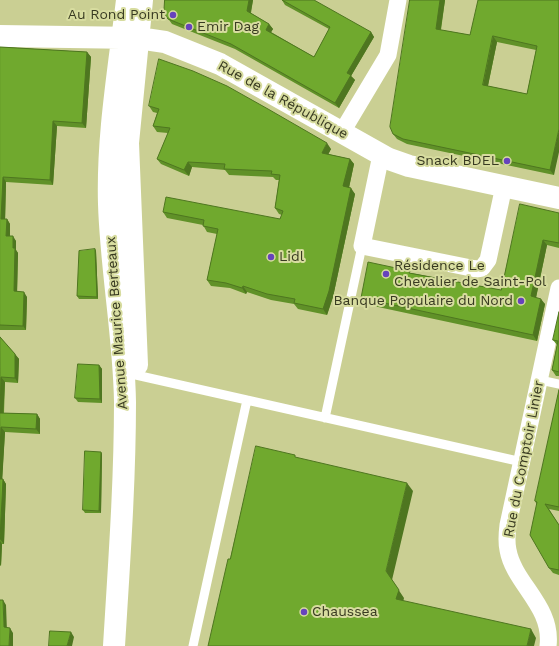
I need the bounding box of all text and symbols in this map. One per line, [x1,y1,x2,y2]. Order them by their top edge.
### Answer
place label: Au Rond Point [68,7,165,23]
marker: Au Rond Point [168,10,178,20]
place label: Emir Dag [197,19,259,35]
marker: Emir Dag [184,22,194,32]
street label: Rue de la République [215,57,351,143]
place label: Snack BDEL [416,153,499,169]
marker: Snack BDEL [502,156,512,166]
street label: Avenue Maurice Berteaux [103,236,131,410]
place label: Lidl [279,249,304,265]
marker: Lidl [266,252,276,262]
place label: Résidence Le Chevalier de Saint-Pol [394,258,546,290]
marker: Résidence Le Chevalier de Saint-Pol [381,269,391,279]
place label: Banque Populaire du Nord [333,293,513,309]
marker: Banque Populaire du Nord [516,296,526,306]
street label: Rue du Comptoir Linier [501,379,547,539]
place label: Chaussea [312,604,378,620]
marker: Chaussea [299,607,309,617]

